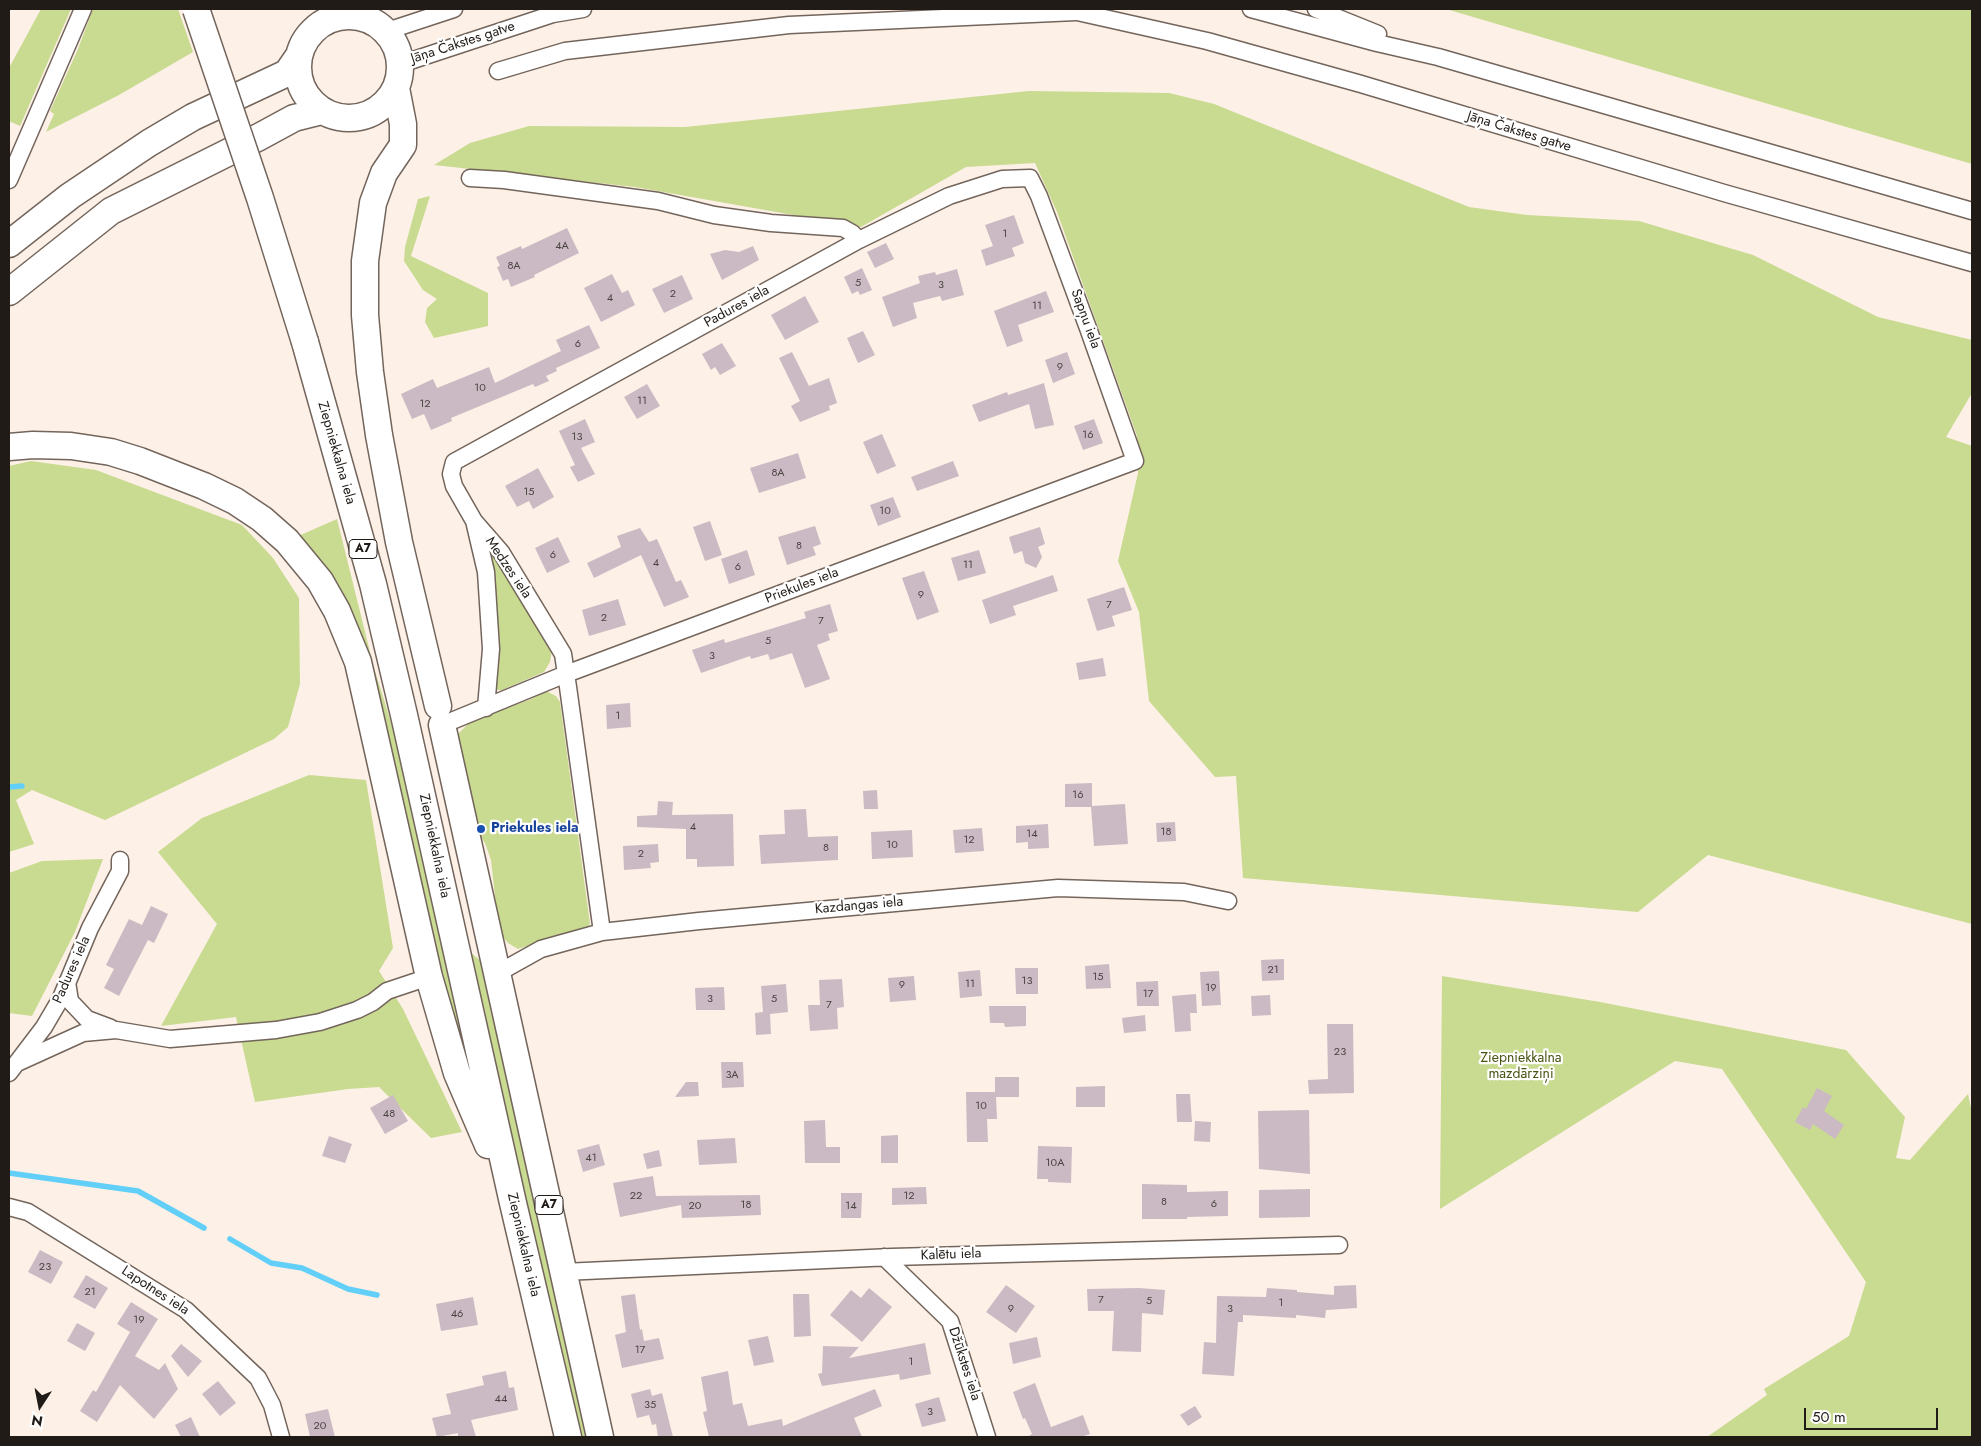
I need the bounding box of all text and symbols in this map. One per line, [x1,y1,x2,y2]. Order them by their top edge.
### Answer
street label: Jāņa Čakstes gatve [409,18,517,68]
street label: Jāņa Čakstes gatve [1465,108,1573,156]
house number: 1 [1003,227,1007,241]
house number: 4A [555,239,569,253]
house number: 8A [507,259,521,273]
house number: 5 [855,276,861,290]
house number: 3 [938,278,944,292]
street label: Padures iela [702,282,772,332]
house number: 2 [670,287,676,301]
street label: Sapņu iela [1066,287,1104,351]
house number: 4 [607,291,613,305]
house number: 11 [1032,299,1042,313]
house number: 6 [575,337,581,351]
house number: 9 [1057,360,1063,374]
house number: 10 [474,381,486,395]
house number: 11 [637,394,647,408]
house number: 12 [419,397,431,411]
street label: Ziepniekkalna iela [313,400,359,506]
house number: 16 [1082,428,1094,442]
house number: 13 [572,430,582,444]
house number: 8A [771,466,785,480]
house number: 15 [523,485,535,499]
house number: 10 [879,504,891,518]
street label: Medzes iela [481,534,535,602]
house number: 8 [796,539,802,553]
road number: A7 [349,540,377,558]
house number: 6 [550,548,556,562]
house number: 4 [653,556,659,570]
house number: 11 [963,558,973,572]
house number: 6 [735,560,741,574]
street label: Priekules iela [763,564,841,608]
house number: 9 [918,588,924,602]
house number: 7 [1106,598,1112,612]
house number: 2 [601,611,607,625]
house number: 7 [818,614,824,628]
house number: 5 [765,634,771,648]
house number: 3 [709,649,715,663]
house number: 1 [616,709,620,723]
house number: 16 [1072,788,1084,802]
street label: Ziepniekkalna iela [415,792,453,900]
house number: 4 [690,820,696,834]
place label: Priekules iela [491,821,579,837]
marker: Priekules iela [475,823,487,835]
house number: 18 [1161,825,1171,839]
house number: 14 [1026,827,1038,841]
house number: 12 [963,833,975,847]
house number: 10 [886,838,898,852]
house number: 8 [823,841,829,855]
house number: 2 [638,847,644,861]
street label: Kazdangas iela [814,894,904,918]
street label: Padures iela [50,934,94,1006]
house number: 21 [1267,963,1279,977]
house number: 15 [1092,970,1104,984]
house number: 13 [1022,974,1032,988]
house number: 11 [965,977,975,991]
house number: 9 [899,978,905,992]
house number: 19 [1205,981,1217,995]
house number: 17 [1143,987,1153,1001]
house number: 3 [707,992,713,1006]
house number: 5 [771,992,777,1006]
house number: 7 [826,998,832,1012]
house number: 23 [1334,1045,1346,1059]
park label: Ziepniekkalna mazdārziņi [1480,1051,1562,1084]
house number: 3A [725,1068,739,1082]
house number: 10 [975,1099,987,1113]
house number: 48 [383,1107,395,1121]
house number: 41 [585,1151,597,1165]
house number: 10A [1046,1156,1064,1170]
house number: 22 [630,1189,642,1203]
house number: 12 [903,1189,915,1203]
street label: Ziepniekkalna iela [503,1191,543,1299]
house number: 8 [1161,1195,1167,1209]
road number: A7 [535,1196,563,1214]
house number: 6 [1211,1197,1217,1211]
house number: 18 [741,1198,751,1212]
house number: 20 [689,1199,701,1213]
house number: 14 [845,1199,857,1213]
street label: Kalētu iela [920,1246,982,1264]
house number: 23 [39,1260,51,1274]
street label: Lapotnes iela [118,1263,192,1319]
house number: 21 [84,1285,96,1299]
house number: 7 [1098,1293,1104,1307]
house number: 5 [1146,1294,1152,1308]
house number: 1 [1279,1296,1283,1310]
house number: 9 [1008,1302,1014,1316]
house number: 3 [1227,1302,1233,1316]
house number: 46 [451,1307,463,1321]
house number: 19 [133,1313,145,1327]
street label: Džūkstes iela [944,1325,984,1403]
house number: 17 [635,1343,645,1357]
house number: 1 [909,1355,913,1369]
north arrow [15,1381,65,1431]
house number: 44 [495,1392,507,1406]
house number: 35 [644,1398,656,1412]
scale bar [1806,1398,1940,1430]
house number: 3 [927,1405,933,1419]
text: 50 m [1812,1406,1846,1428]
text: N [30,1410,45,1432]
house number: 20 [314,1419,326,1433]

